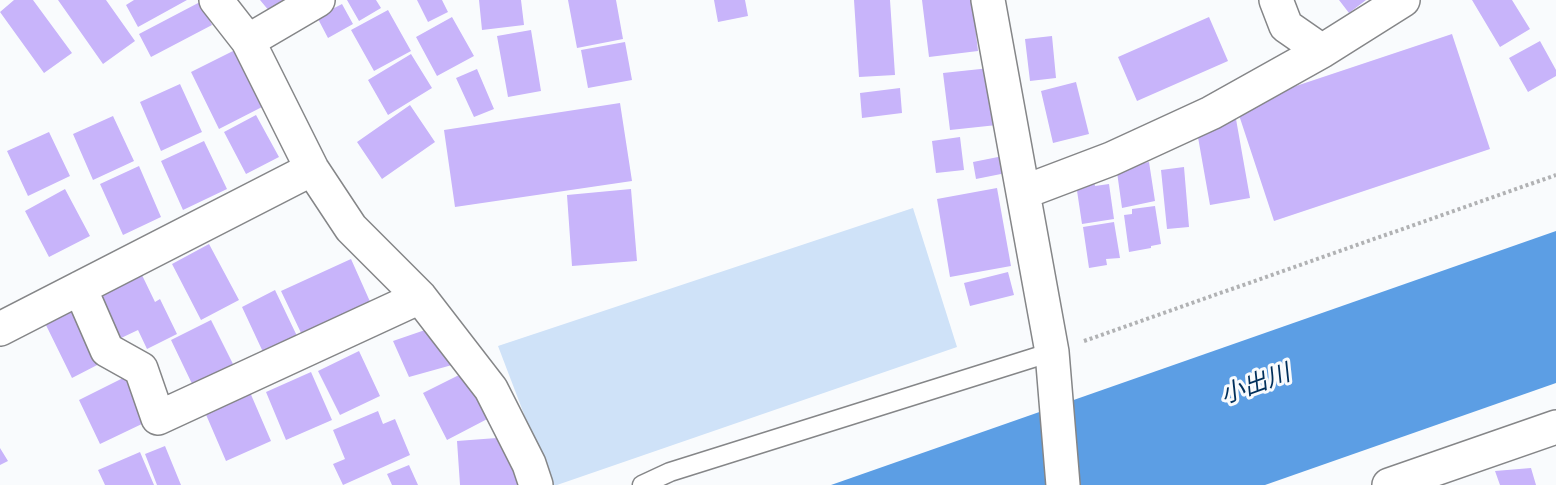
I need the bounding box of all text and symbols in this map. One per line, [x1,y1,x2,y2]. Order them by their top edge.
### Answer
water label: 小出川 [1216,358,1294,410]

